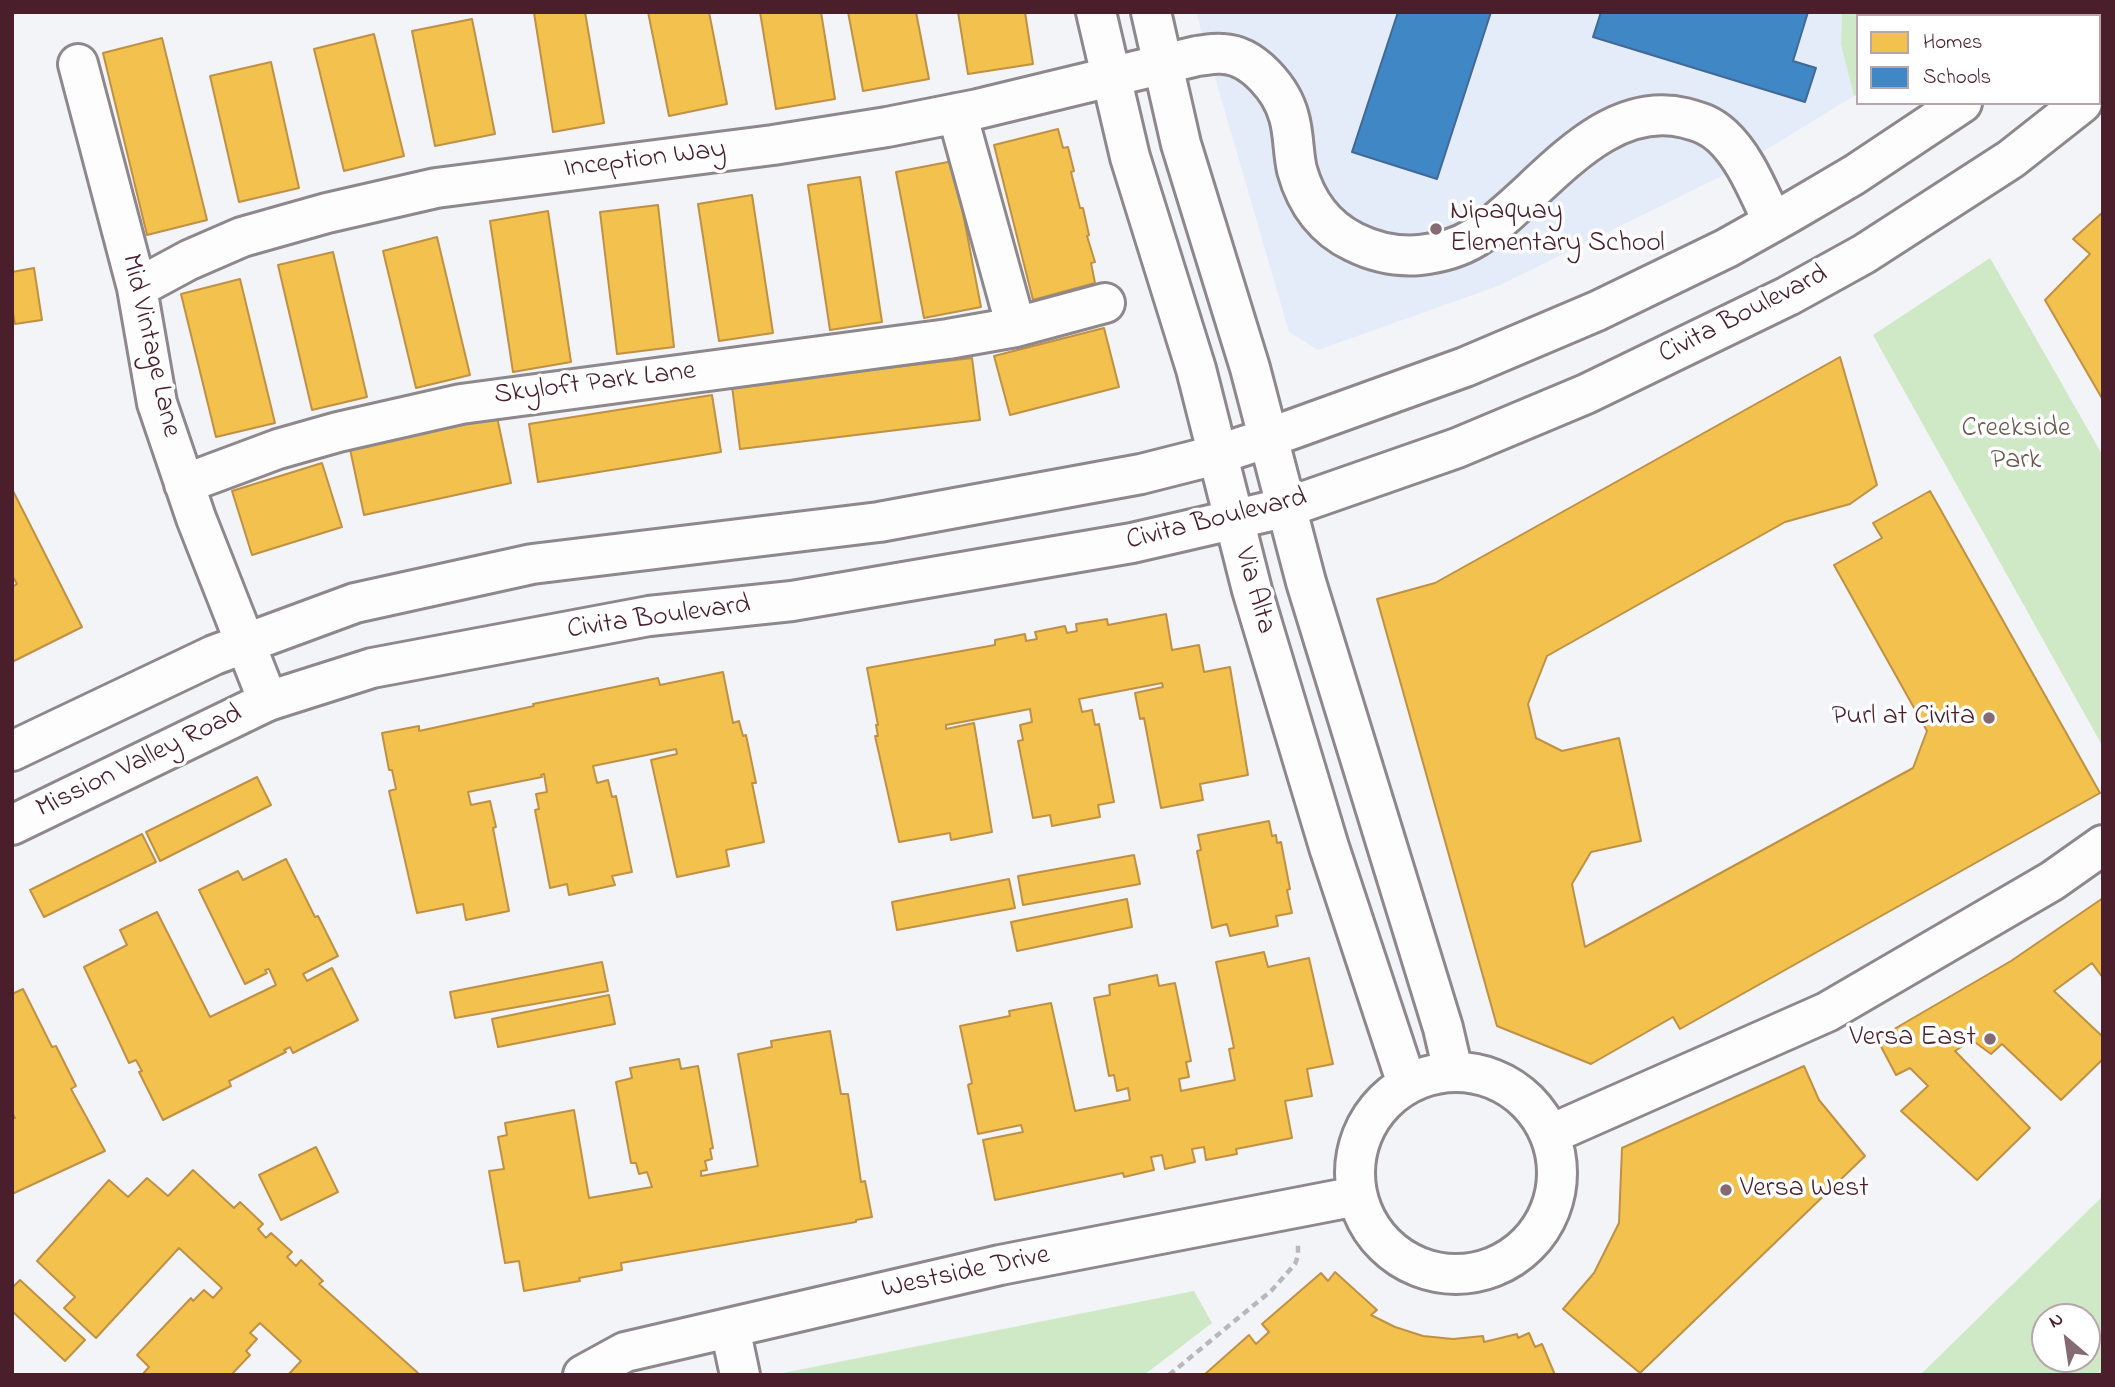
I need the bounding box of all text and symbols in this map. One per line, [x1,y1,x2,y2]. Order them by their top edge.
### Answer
legend [1856,14,2101,105]
text: Homes [1923,28,1983,58]
text: Schools [1923,63,1991,93]
street label: Inception Way [562,134,728,188]
place label: Nipaquay Elementary School [1450,196,1665,262]
marker: Nipaquay Elementary School [1428,221,1444,237]
street label: Mid Vintage Lane [112,251,186,441]
street label: Civita Boulevard [1654,259,1834,373]
street label: Skyloft Park Lane [492,356,698,414]
park label: Creekside Park [1962,413,2070,479]
street label: Civita Boulevard [1123,482,1311,560]
street label: Via Alta [1225,544,1281,638]
street label: Civita Boulevard [565,590,753,648]
street label: Mission Valley Road [32,699,248,827]
place label: Purl at Civita [1832,701,1975,735]
marker: Purl at Civita [1981,710,1997,726]
place label: Versa East [1849,1022,1976,1056]
marker: Versa East [1982,1031,1998,1047]
place label: Versa West [1740,1173,1869,1207]
marker: Versa West [1718,1182,1734,1198]
street label: Westside Drive [879,1240,1053,1308]
north arrow [2031,1303,2101,1373]
text: N [2044,1306,2069,1336]

